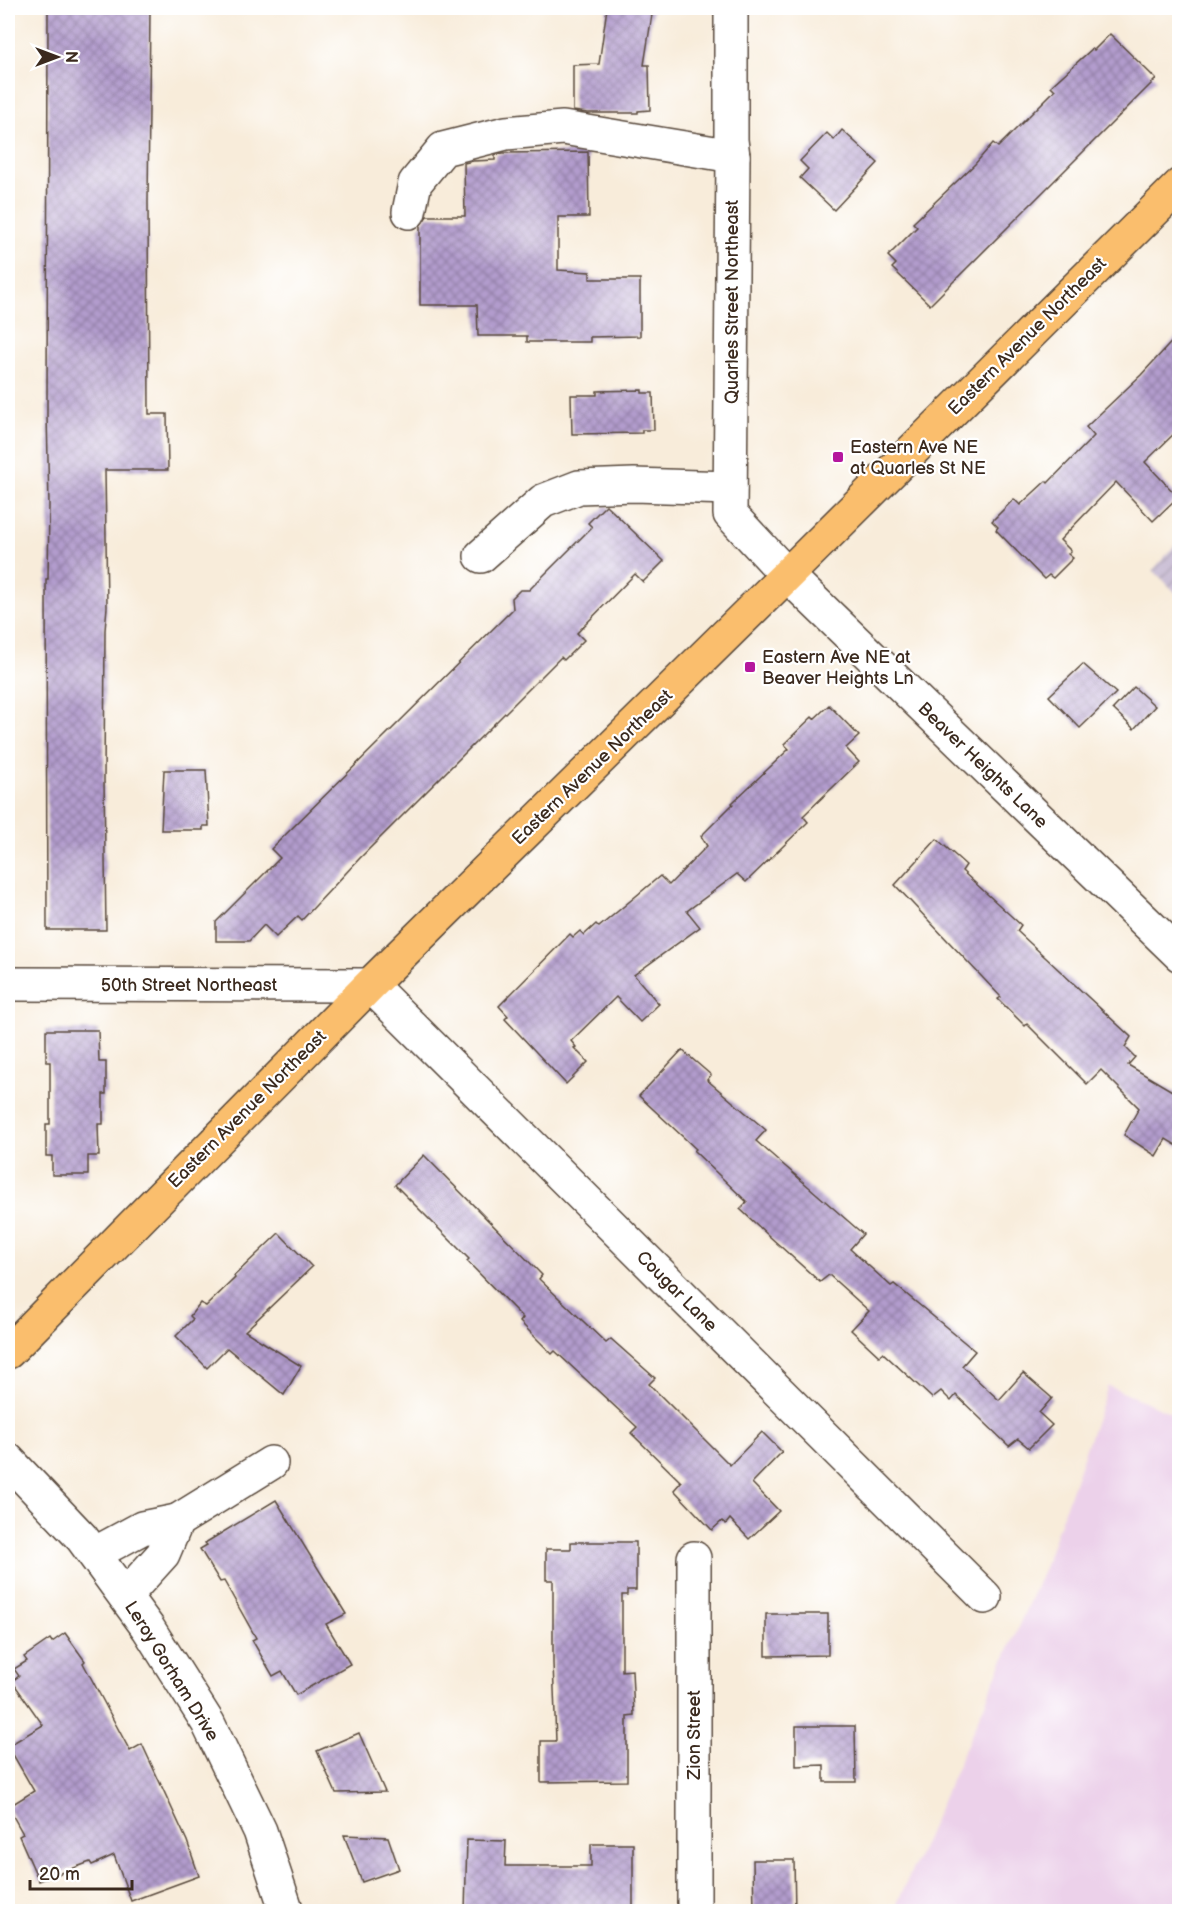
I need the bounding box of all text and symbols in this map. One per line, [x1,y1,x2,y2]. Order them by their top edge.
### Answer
north arrow [27,27,87,87]
text: N [61,51,80,63]
street label: Quarles Street Northeast [722,199,743,404]
street label: Eastern Avenue Northeast [944,253,1111,420]
place label: Eastern Ave NE at Quarles St NE [850,437,986,479]
marker: Eastern Ave NE at Quarles St NE [831,450,845,464]
place label: Eastern Ave NE at Beaver Heights Ln [762,647,914,689]
marker: Eastern Ave NE at Beaver Heights Ln [743,660,757,674]
street label: Eastern Avenue Northeast [508,685,677,849]
street label: Beaver Heights Lane [913,698,1052,833]
street label: 50th Street Northeast [101,975,278,996]
street label: Eastern Avenue Northeast [164,1026,331,1193]
street label: Cougar Lane [632,1247,722,1336]
street label: Leroy Gorham Drive [120,1597,223,1745]
street label: Zion Street [684,1690,705,1781]
scale bar [30,1853,132,1891]
text: 20 m [39,1864,80,1885]

